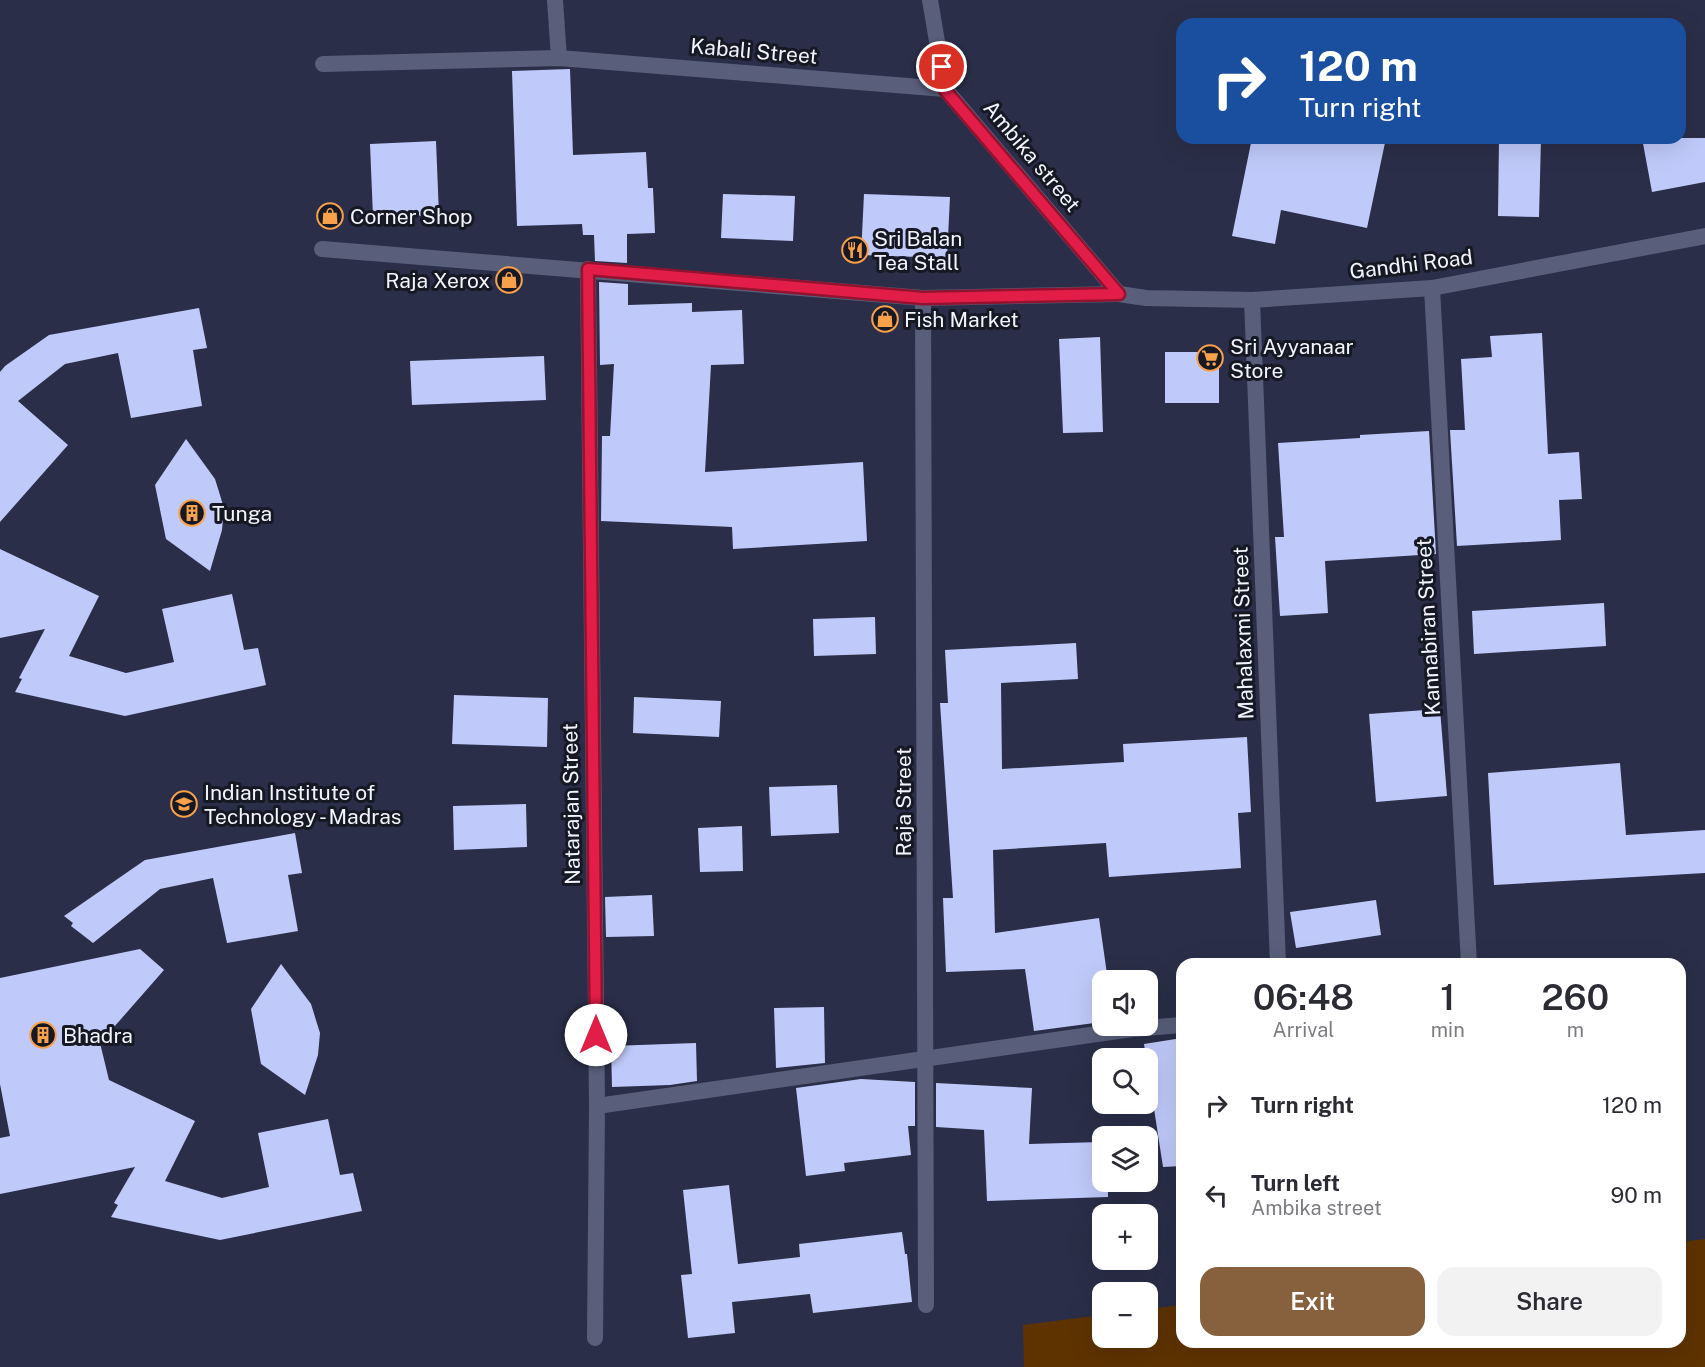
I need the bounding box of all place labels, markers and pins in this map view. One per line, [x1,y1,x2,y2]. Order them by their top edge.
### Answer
pin [916,41,967,92]
shop icon: Corner Shop [315,201,345,231]
place label: Corner Shop [350,204,472,229]
place label: Sri Balan Tea Stall [874,226,962,275]
restaurant icon: Sri Balan Tea Stall [840,235,870,265]
shop icon: Raja Xerox [494,265,524,295]
place label: Raja Xerox [385,268,490,293]
shop icon: Fish Market [870,304,900,334]
place label: Fish Market [904,307,1019,332]
place label: Sri Ayyanaar Store [1230,334,1354,383]
supermarket icon: Sri Ayyanaar Store [1195,343,1225,373]
building icon: Tunga [177,498,207,528]
place label: Tunga [212,501,272,526]
place label: Indian Institute of Technology - Madras [204,780,401,829]
school or university icon: Indian Institute of Technology - Madras [169,789,199,819]
building icon: Bhadra [28,1020,58,1050]
place label: Bhadra [63,1023,133,1048]

